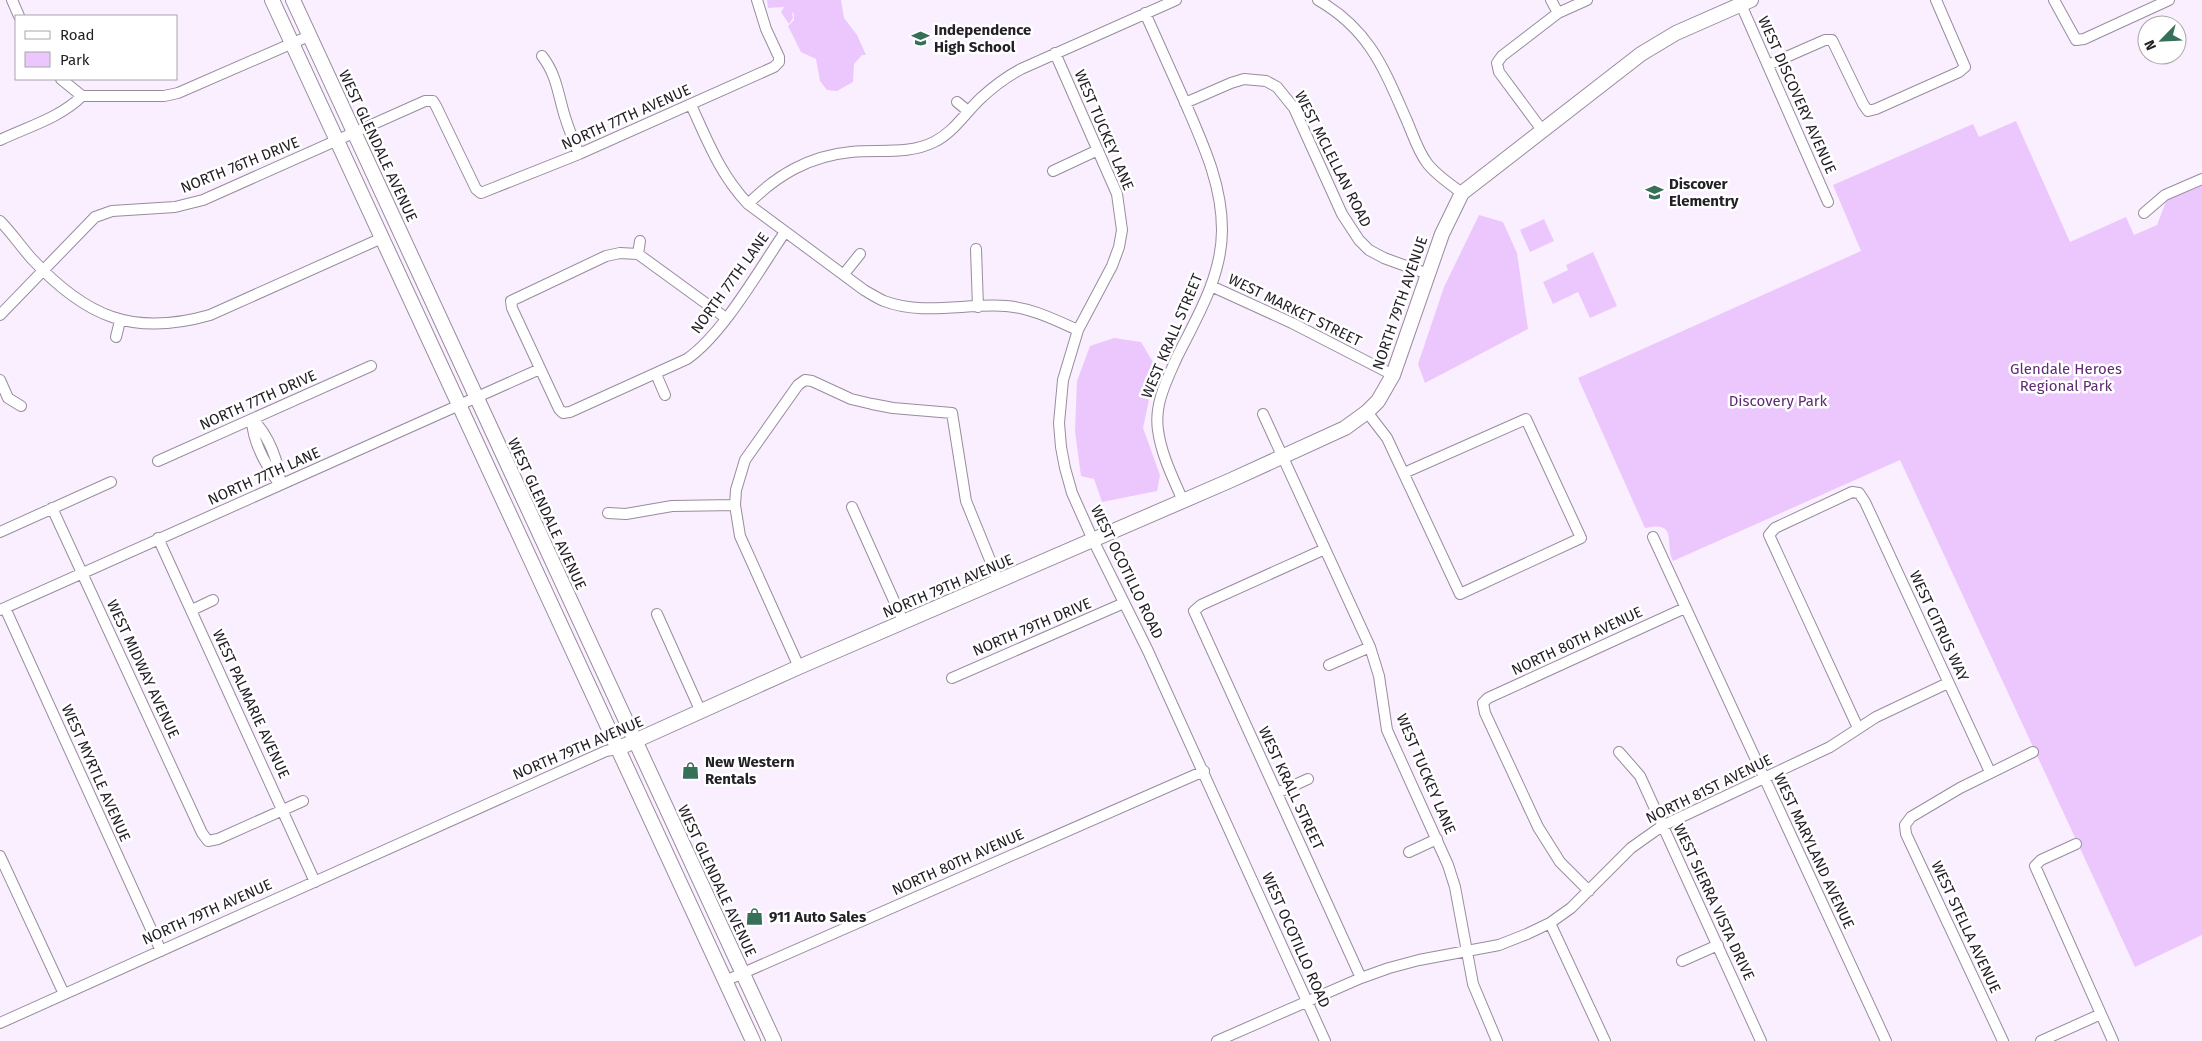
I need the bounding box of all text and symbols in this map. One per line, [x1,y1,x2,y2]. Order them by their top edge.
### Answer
street label: WEST DISCOVERY AVENUE [1754,13,1840,177]
legend [15,15,178,80]
north arrow [2137,15,2187,65]
place label: Independence High School [934,21,1031,56]
text: Road [60,26,95,44]
school or university icon: Independence High School [910,29,930,49]
text: N [2141,37,2160,53]
text: Park [60,51,90,69]
street label: WEST GLENDALE AVENUE [335,67,421,225]
street label: WEST TUCKEY LANE [1070,67,1138,193]
street label: NORTH 77TH AVENUE [559,80,693,154]
street label: WEST MCLELLAN ROAD [1291,88,1375,230]
street label: NORTH 76TH DRIVE [178,133,302,197]
place label: Discover Elementry [1669,175,1739,210]
school or university icon: Discover Elementry [1645,183,1665,203]
street label: NORTH 77TH LANE [687,229,773,337]
street label: NORTH 79TH AVENUE [1369,234,1431,372]
street label: WEST MARKET STREET [1225,270,1365,350]
street label: WEST KRALL STREET [1138,271,1207,401]
park label: Glendale Heroes Regional Park [2010,360,2122,395]
street label: NORTH 77TH DRIVE [197,366,319,434]
park label: Discovery Park [1729,392,1828,410]
street label: WEST GLENDALE AVENUE [504,435,590,593]
street label: NORTH 77TH LANE [205,443,323,509]
street label: WEST OCOTILLO ROAD [1087,502,1167,642]
street label: NORTH 79TH AVENUE [880,550,1016,622]
street label: WEST CITRUS WAY [1906,568,1973,685]
street label: NORTH 79TH DRIVE [970,594,1094,660]
street label: WEST MIDWAY AVENUE [103,597,183,741]
street label: NORTH 80TH AVENUE [1509,603,1645,679]
street label: WEST PALMARIE AVENUE [209,627,293,781]
street label: WEST MYRTLE AVENUE [58,702,134,844]
street label: WEST TUCKEY LANE [1392,711,1460,837]
street label: NORTH 79TH AVENUE [510,712,646,784]
street label: WEST KRALL STREET [1255,724,1328,853]
street label: NORTH 81ST AVENUE [1643,751,1775,827]
place label: New Western Rentals [705,753,795,788]
shop icon: New Western Rentals [681,761,701,781]
street label: WEST MARYLAND AVENUE [1770,770,1858,932]
street label: WEST GLENDALE AVENUE [674,802,760,960]
street label: WEST SIERRA VISTA DRIVE [1670,821,1758,983]
street label: NORTH 80TH AVENUE [889,825,1027,899]
street label: WEST STELLA AVENUE [1927,858,2005,996]
street label: WEST OCOTILLO ROAD [1258,869,1334,1011]
street label: NORTH 79TH AVENUE [139,875,275,949]
shop icon: 911 Auto Sales [745,907,765,927]
place label: 911 Auto Sales [769,908,866,926]

